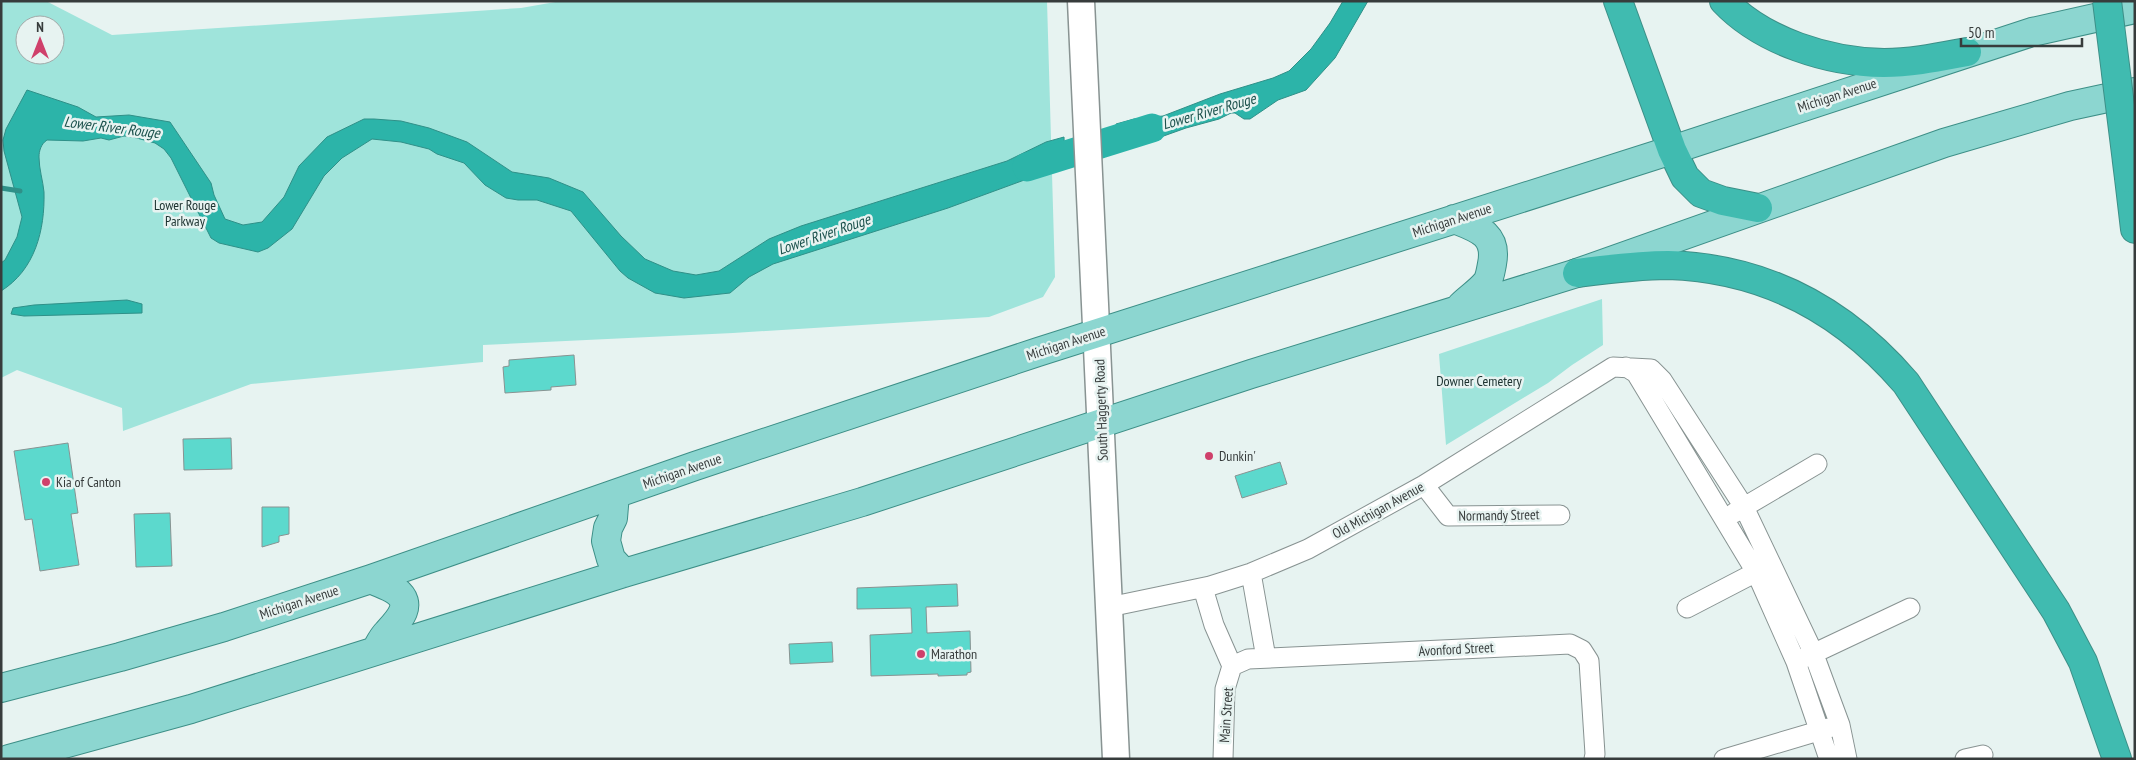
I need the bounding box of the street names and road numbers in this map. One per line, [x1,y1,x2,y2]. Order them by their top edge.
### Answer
street label: Michigan Avenue [1795,74,1879,116]
street label: Michigan Avenue [1410,199,1494,241]
street label: Michigan Avenue [1024,322,1108,364]
street label: South Haggerty Road [1090,359,1112,461]
street label: Michigan Avenue [640,449,724,493]
street label: Old Michigan Avenue [1329,477,1427,543]
street label: Normandy Street [1458,505,1540,525]
street label: Michigan Avenue [257,581,341,623]
street label: Avonford Street [1418,638,1494,660]
street label: Main Street [1215,686,1237,743]

